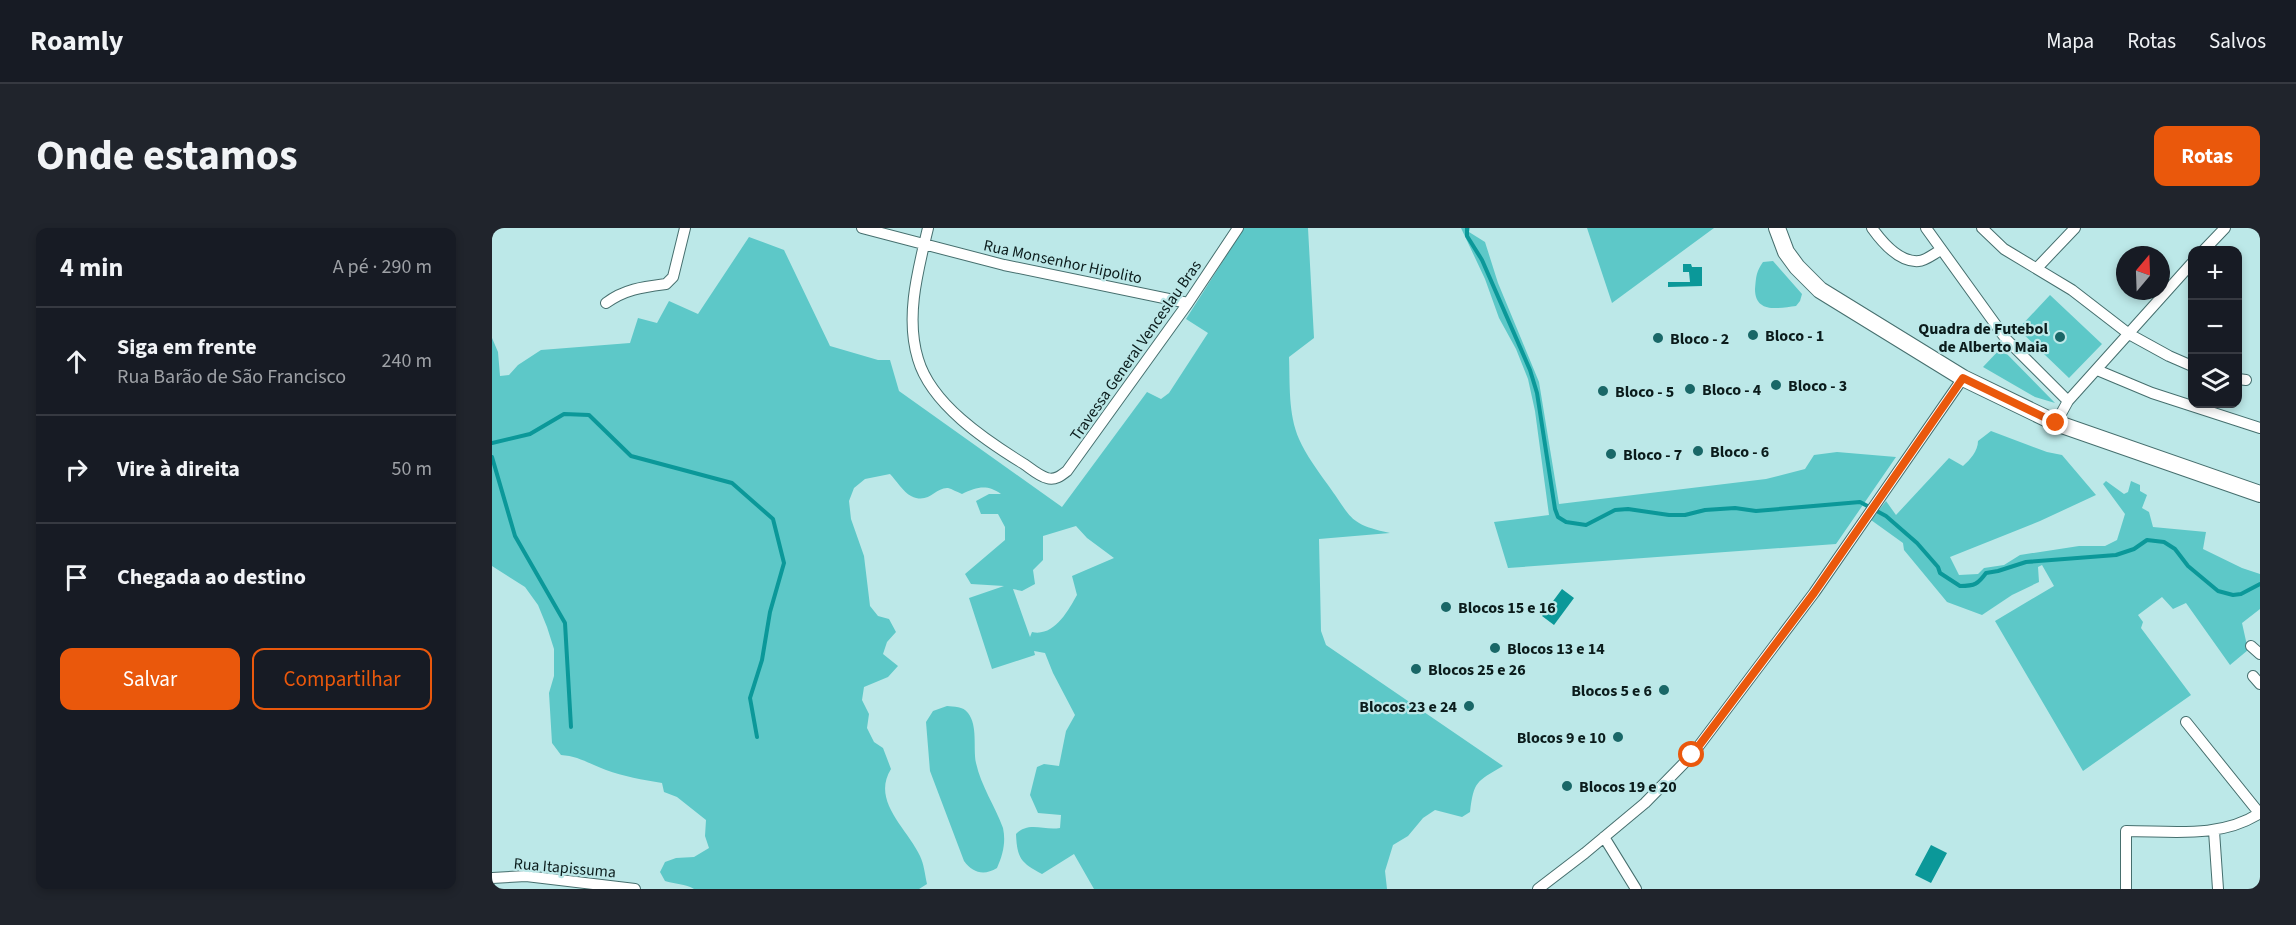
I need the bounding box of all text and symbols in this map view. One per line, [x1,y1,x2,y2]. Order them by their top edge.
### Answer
text: Roamly [30,21,123,61]
text: Mapa [2046,26,2094,56]
text: Rotas [2127,26,2176,56]
text: Salvos [2209,26,2266,56]
text: Onde estamos [36,126,298,186]
button: Rotas [2154,126,2260,186]
street label: Rua Monsenhor Hipolito [982,234,1144,290]
north arrow [2116,246,2170,300]
map controls [2188,246,2242,408]
button: + [2188,246,2242,300]
text: 4 min [60,249,123,286]
text: A pé · 290 m [333,253,432,281]
street label: Travessa General Venceslau Bras [1065,256,1207,445]
button: − [2188,300,2242,354]
place label: Quadra de Futebol de Alberto Maia [1918,318,2048,358]
place label: Bloco - 1 [1765,325,1824,347]
place label: Bloco - 2 [1670,328,1729,350]
marker: Bloco - 1 [1746,328,1760,342]
marker: Quadra de Futebol de Alberto Maia [2053,330,2067,344]
text: Siga em frente [117,331,257,363]
marker: Bloco - 2 [1651,331,1665,345]
icon: ahead [60,345,93,378]
text: 240 m [382,347,432,375]
button: layers [2188,354,2242,408]
text: Rua Barão de São Francisco [117,363,346,391]
place label: Bloco - 3 [1788,375,1847,397]
marker: Bloco - 3 [1769,378,1783,392]
place label: Bloco - 4 [1702,379,1762,401]
place label: Bloco - 5 [1615,381,1674,403]
marker: Bloco - 4 [1683,382,1697,396]
marker: Bloco - 5 [1596,384,1610,398]
route end [2042,409,2068,435]
place label: Bloco - 6 [1710,441,1769,463]
place label: Bloco - 7 [1623,444,1682,466]
marker: Bloco - 6 [1691,444,1705,458]
marker: Bloco - 7 [1604,447,1618,461]
icon: right [60,453,93,486]
text: Vire à direita [117,453,240,485]
text: 50 m [392,455,432,483]
icon: arrive [60,561,93,594]
text: Chegada ao destino [117,561,306,593]
place label: Blocos 15 e 16 [1458,597,1556,619]
marker: Blocos 15 e 16 [1439,600,1453,614]
place label: Blocos 13 e 14 [1507,638,1605,660]
marker: Blocos 13 e 14 [1488,641,1502,655]
button: Salvar [60,648,240,710]
button: Compartilhar [252,648,432,710]
place label: Blocos 25 e 26 [1428,659,1526,681]
marker: Blocos 25 e 26 [1409,662,1423,676]
place label: Blocos 5 e 6 [1571,680,1652,702]
marker: Blocos 5 e 6 [1657,683,1671,697]
place label: Blocos 23 e 24 [1359,696,1458,718]
marker: Blocos 23 e 24 [1462,699,1476,713]
place label: Blocos 9 e 10 [1517,727,1606,749]
marker: Blocos 9 e 10 [1611,730,1625,744]
route start [1678,741,1704,767]
place label: Blocos 19 e 20 [1579,776,1677,798]
marker: Blocos 19 e 20 [1560,779,1574,793]
street label: Rua Itapissuma [513,853,617,883]

